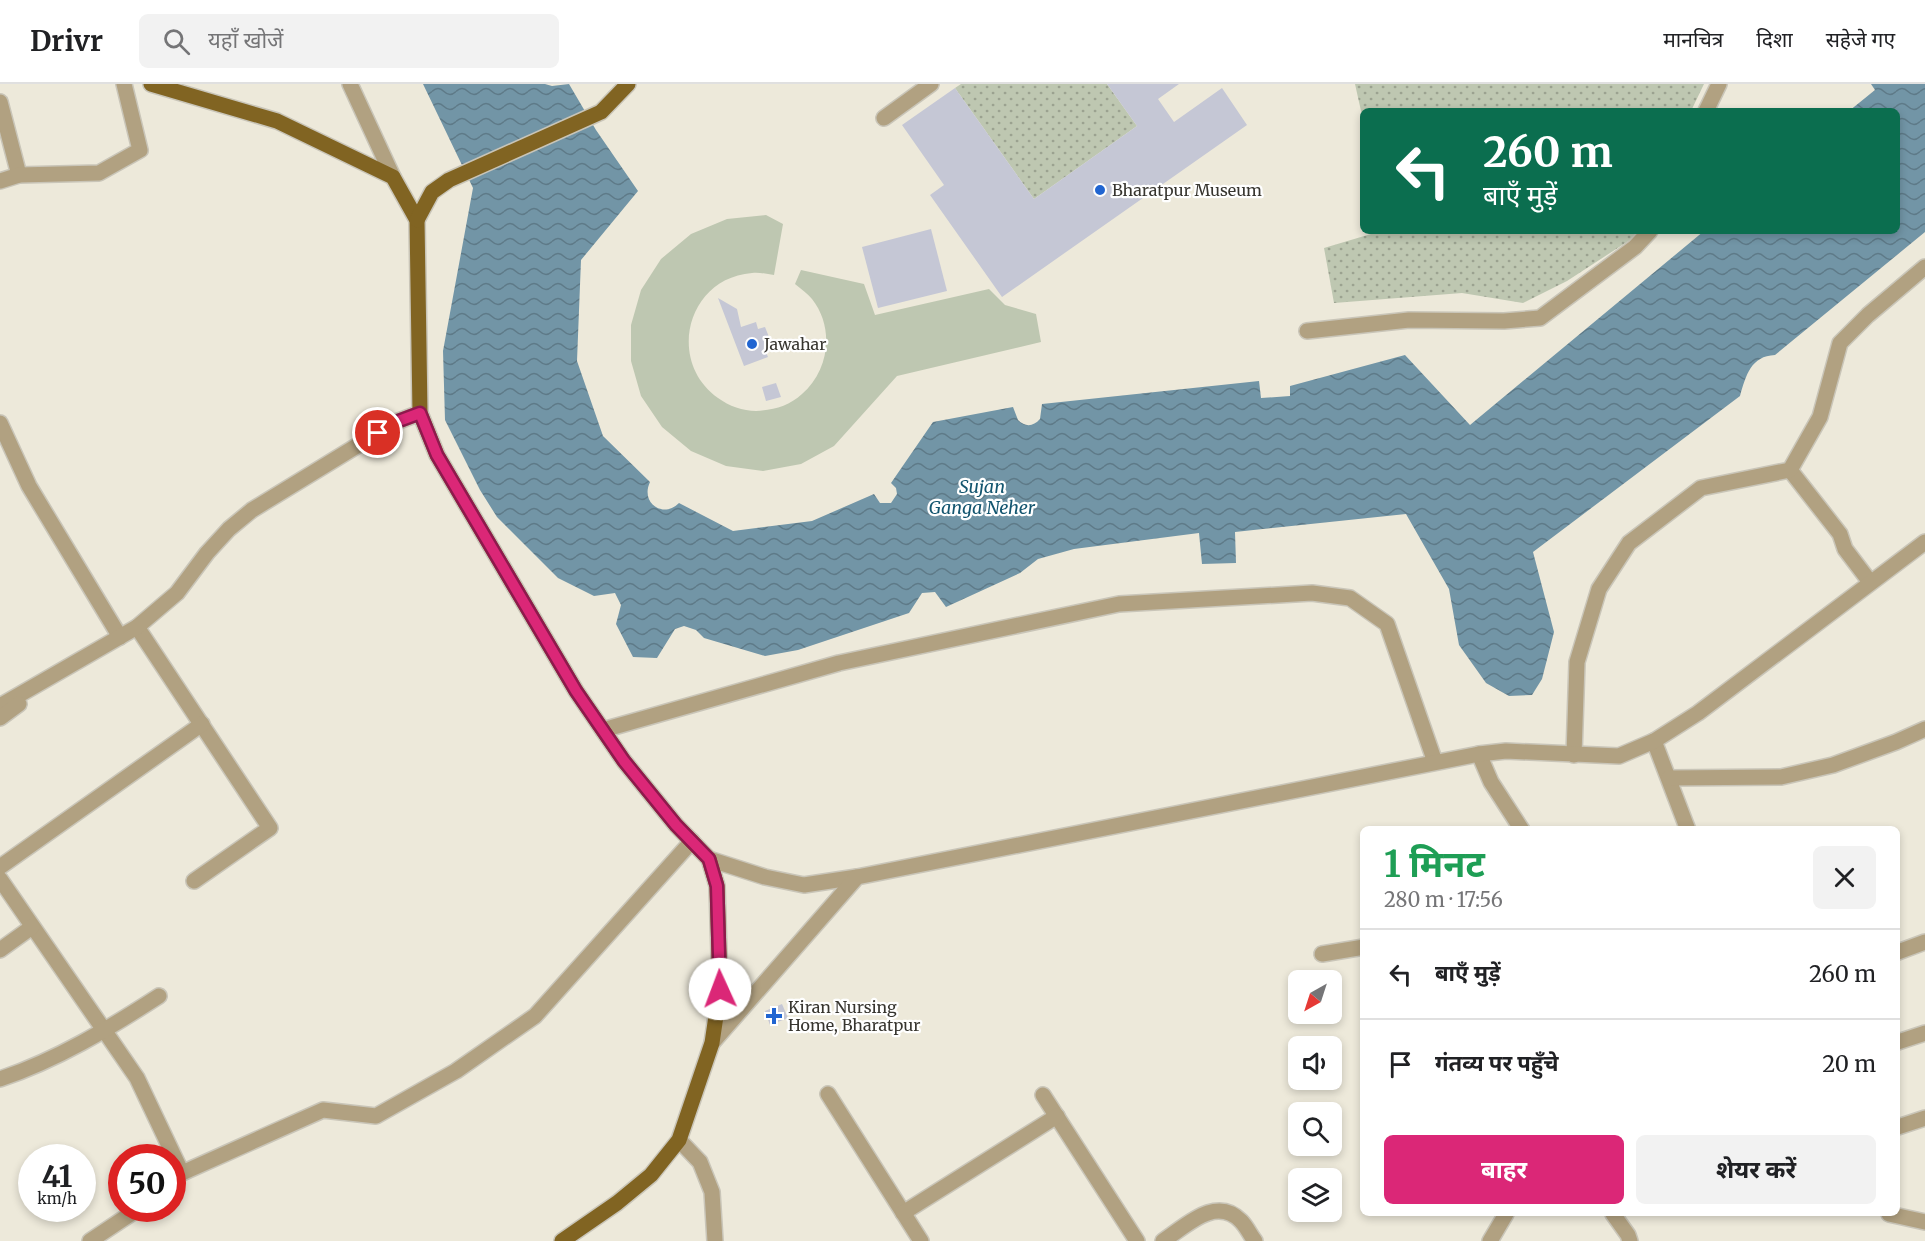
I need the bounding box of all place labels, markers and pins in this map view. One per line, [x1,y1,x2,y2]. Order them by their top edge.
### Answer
place label: Bharatpur Museum [1112,180,1262,200]
marker: Bharatpur Museum [1093,183,1107,197]
place label: Jawahar [763,334,826,354]
marker: Jawahar [745,337,759,351]
pin [352,407,403,458]
place label: Kiran Nursing Home, Bharatpur [788,997,920,1035]
marker: Kiran Nursing Home, Bharatpur [765,1007,783,1025]

